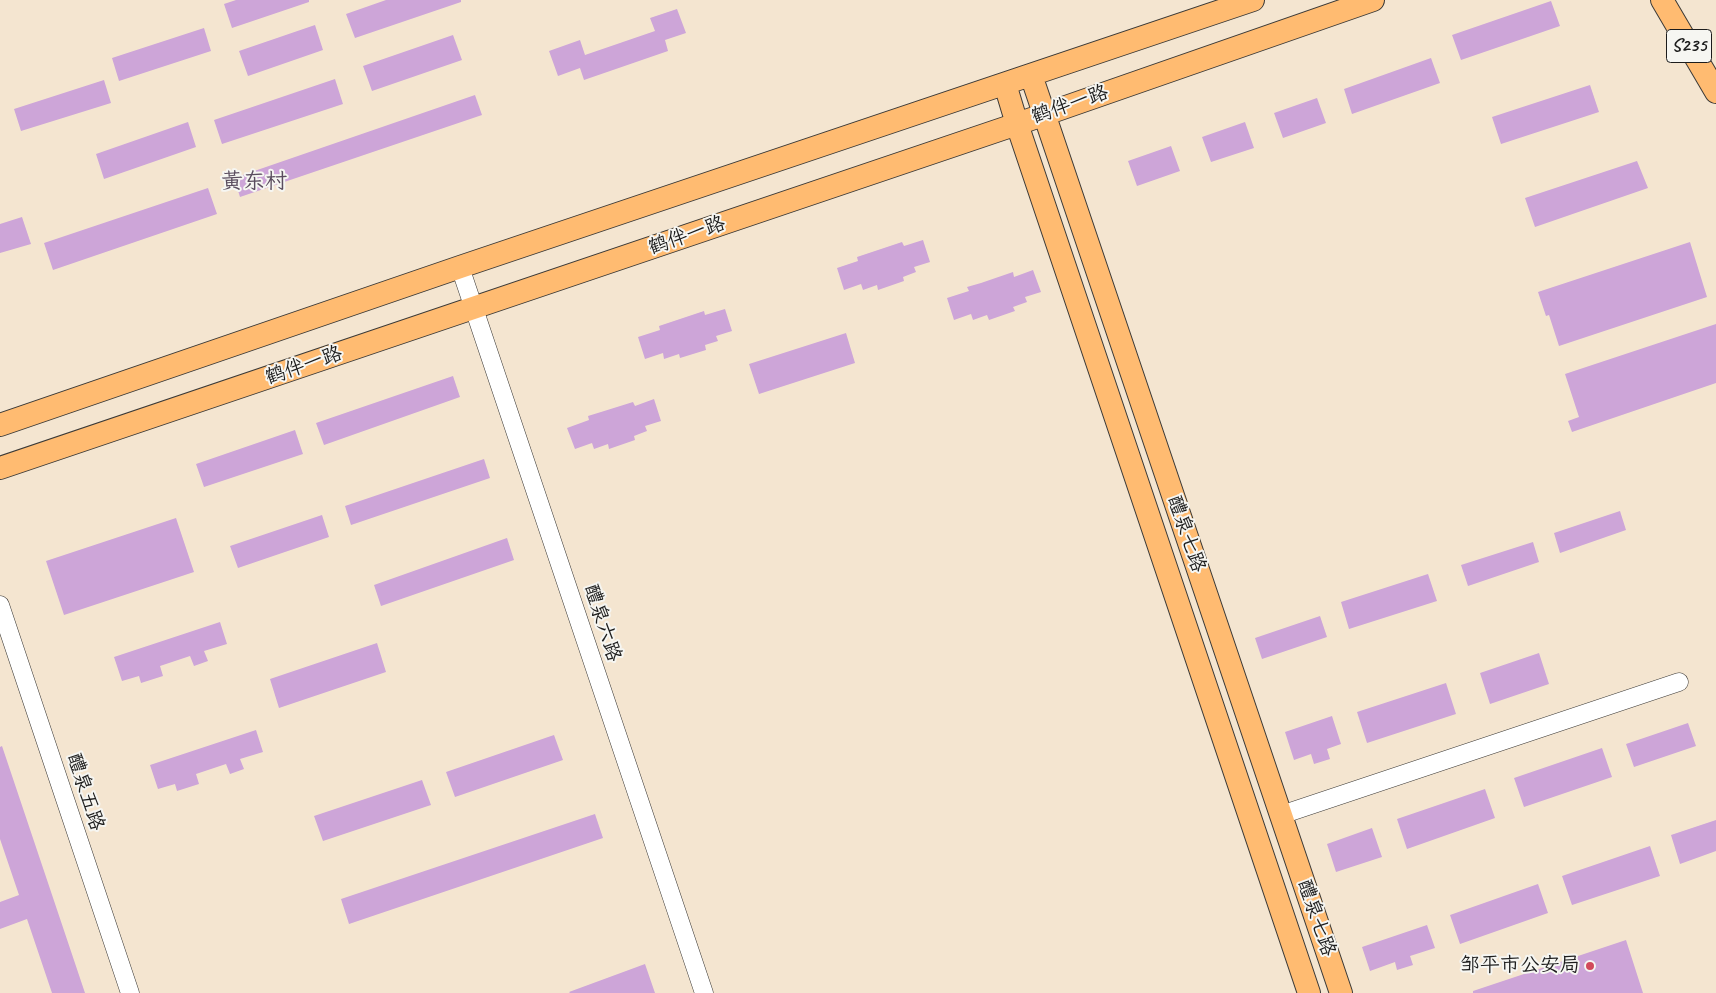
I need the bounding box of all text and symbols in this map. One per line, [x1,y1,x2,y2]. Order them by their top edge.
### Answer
road number: S235 [1666,29,1712,62]
street label: 鹤伴一路 [1028,81,1112,129]
district label: 黄东村 [221,169,287,195]
street label: 鹤伴一路 [645,212,729,260]
street label: 鹤伴一路 [262,342,346,390]
street label: 醴泉七路 [1162,492,1210,576]
street label: 醴泉六路 [578,581,626,665]
street label: 醴泉五路 [61,750,109,834]
street label: 醴泉七路 [1292,876,1340,960]
place label: 邹平市公安局 [1460,954,1580,978]
marker: 邹平市公安局 [1584,960,1596,972]

